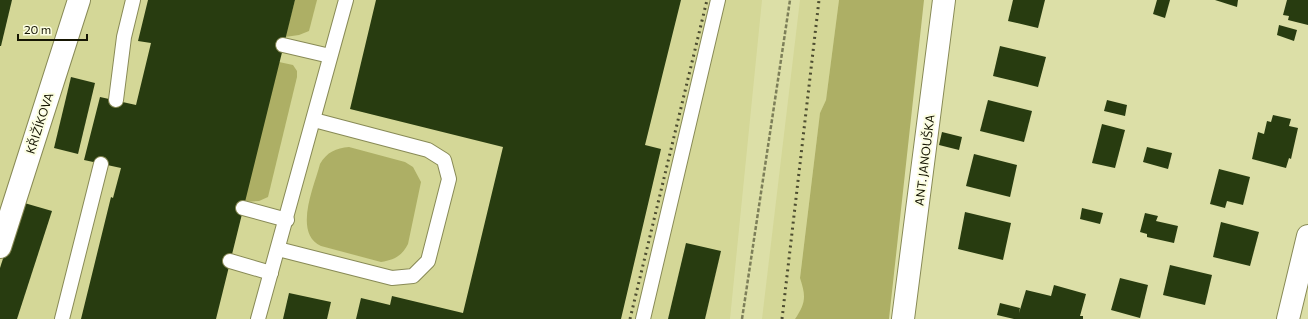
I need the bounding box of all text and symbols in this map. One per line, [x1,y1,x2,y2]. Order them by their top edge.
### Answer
scale bar [18,16,87,42]
text: 20 m [24,22,51,36]
street label: KŘIŽÍKOVA [22,91,56,155]
street label: ANT. JANOUŠKA [911,113,938,207]

